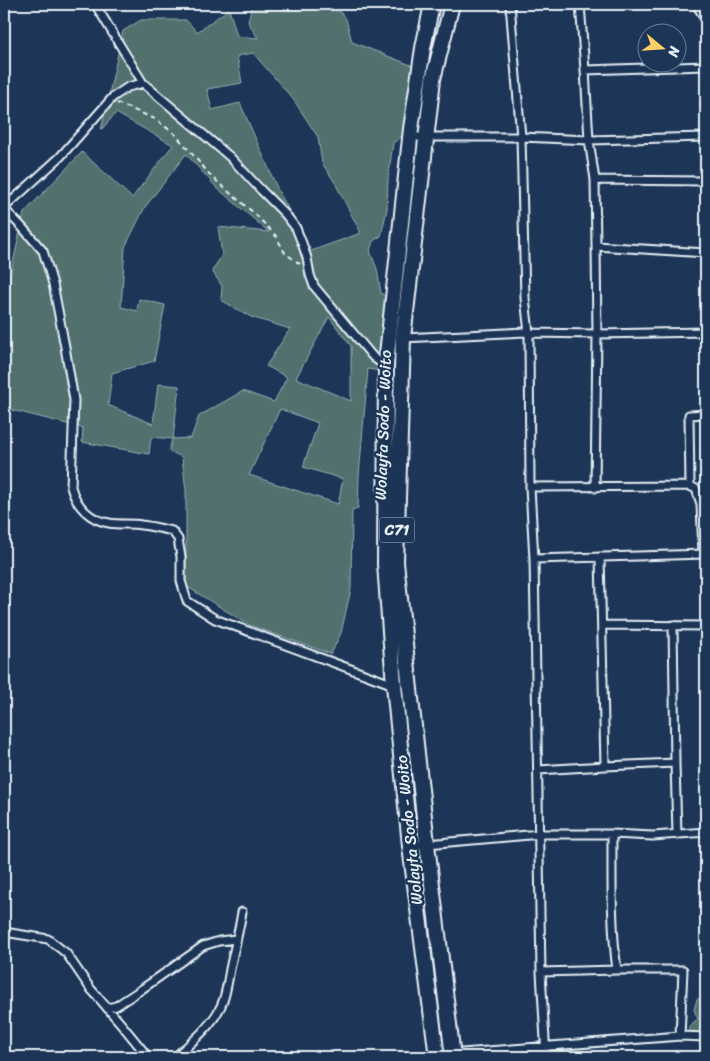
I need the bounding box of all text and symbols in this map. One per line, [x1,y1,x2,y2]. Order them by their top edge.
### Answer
north arrow [638,22,688,72]
text: N [660,42,688,61]
street label: Wolayta Sodo - Woito [366,349,400,501]
road number: C71 [380,518,414,542]
street label: Wolayta Sodo - Woito [387,754,431,906]

